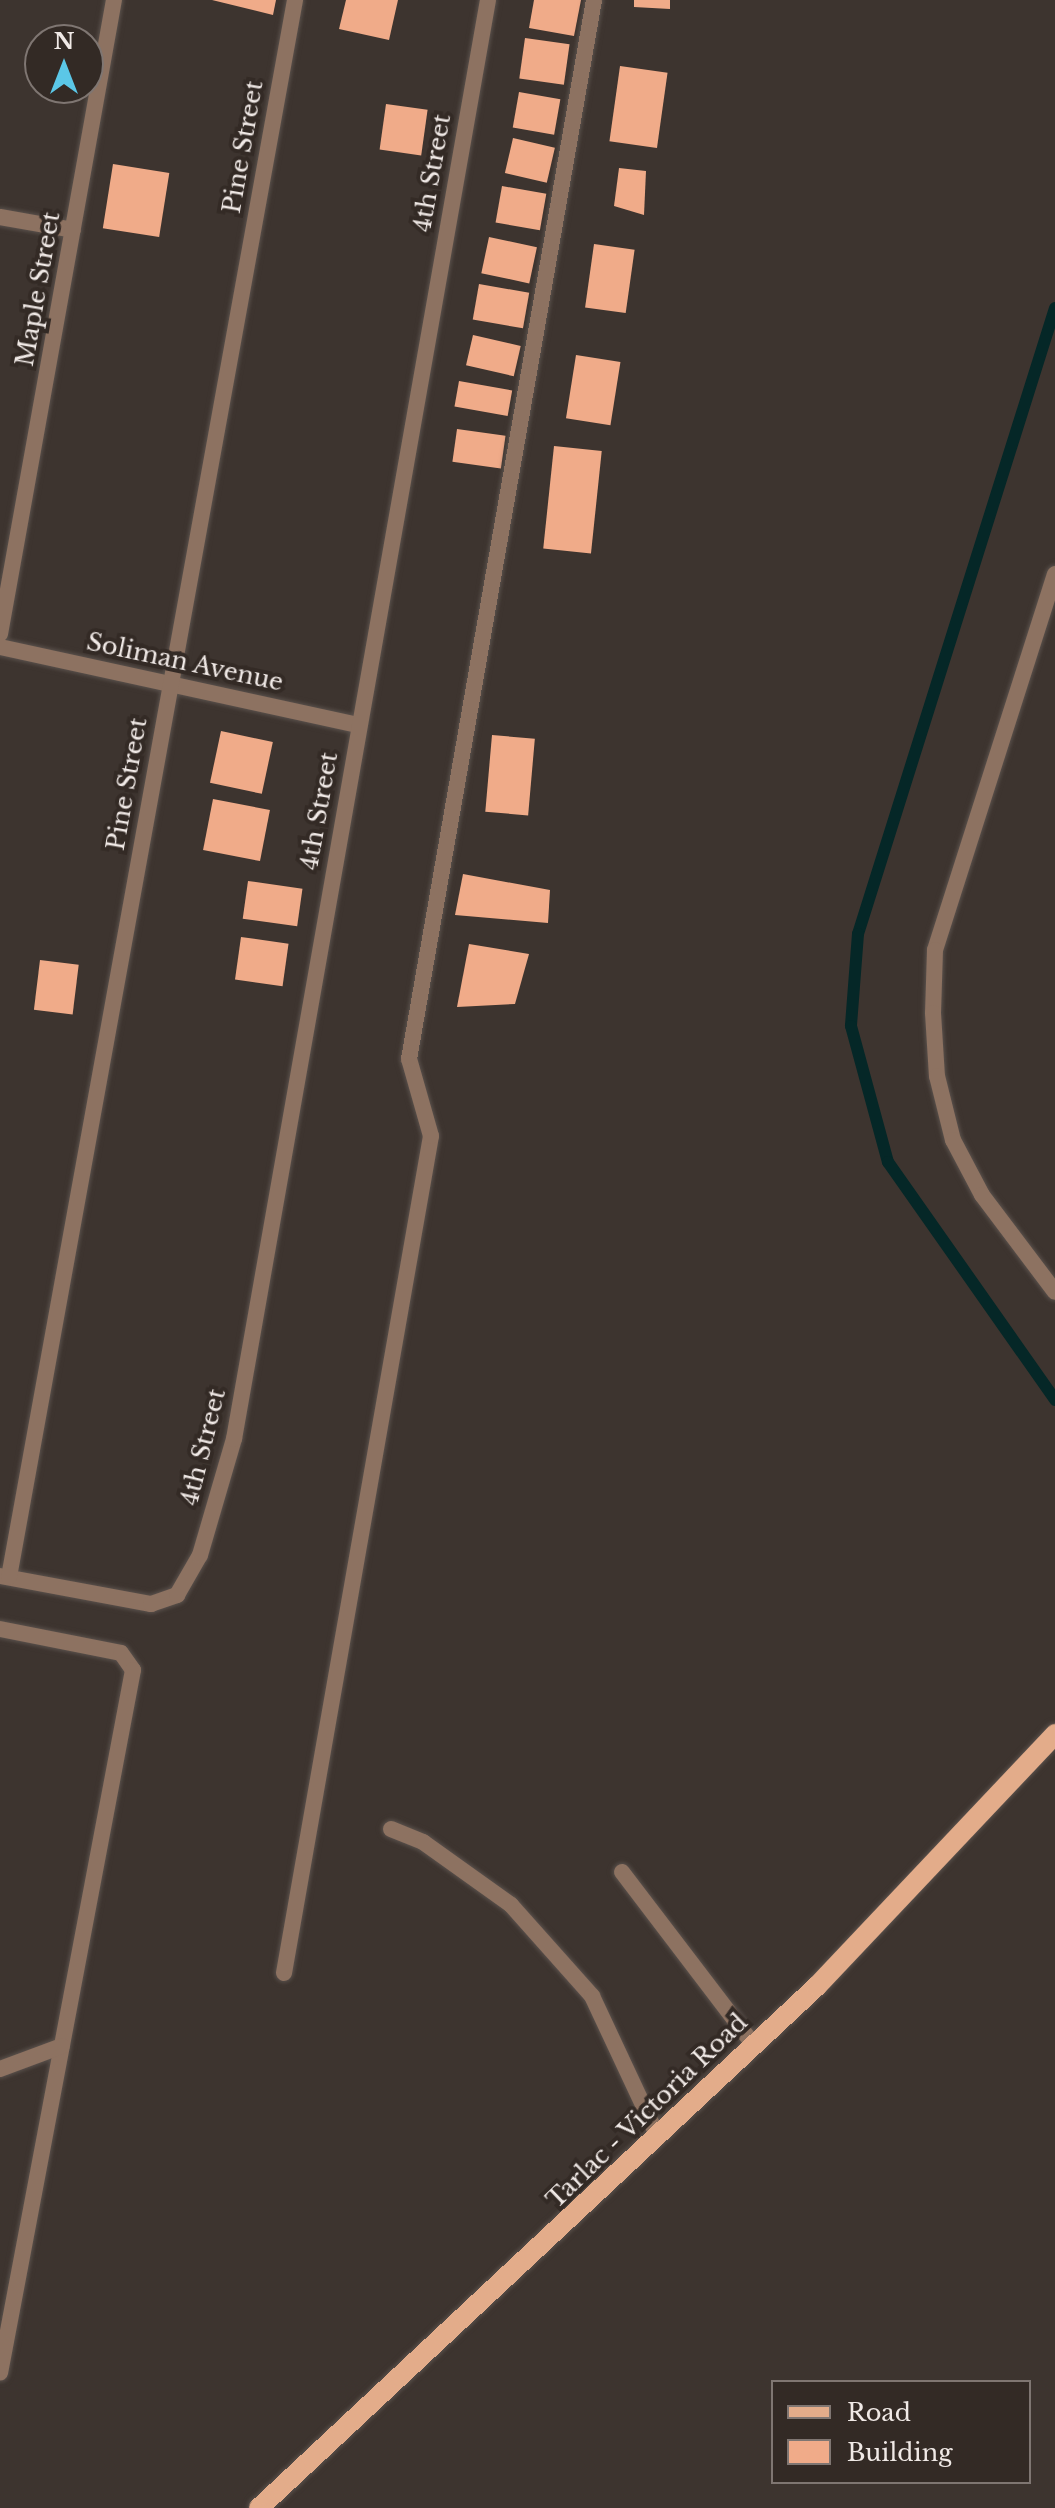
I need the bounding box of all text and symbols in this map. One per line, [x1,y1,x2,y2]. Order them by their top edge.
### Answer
north arrow [24,24,104,104]
text: N [54,28,74,55]
street label: Pine Street [217,78,269,216]
street label: 4th Street [408,112,456,234]
street label: Maple Street [10,209,66,369]
street label: Soliman Avenue [84,627,286,697]
street label: Pine Street [101,715,153,853]
street label: 4th Street [295,750,343,872]
street label: 4th Street [175,1386,231,1508]
street label: Tarlac - Victoria Road [540,2007,754,2215]
legend [771,2380,1031,2484]
text: Road [847,2398,911,2427]
text: Building [847,2438,953,2467]

